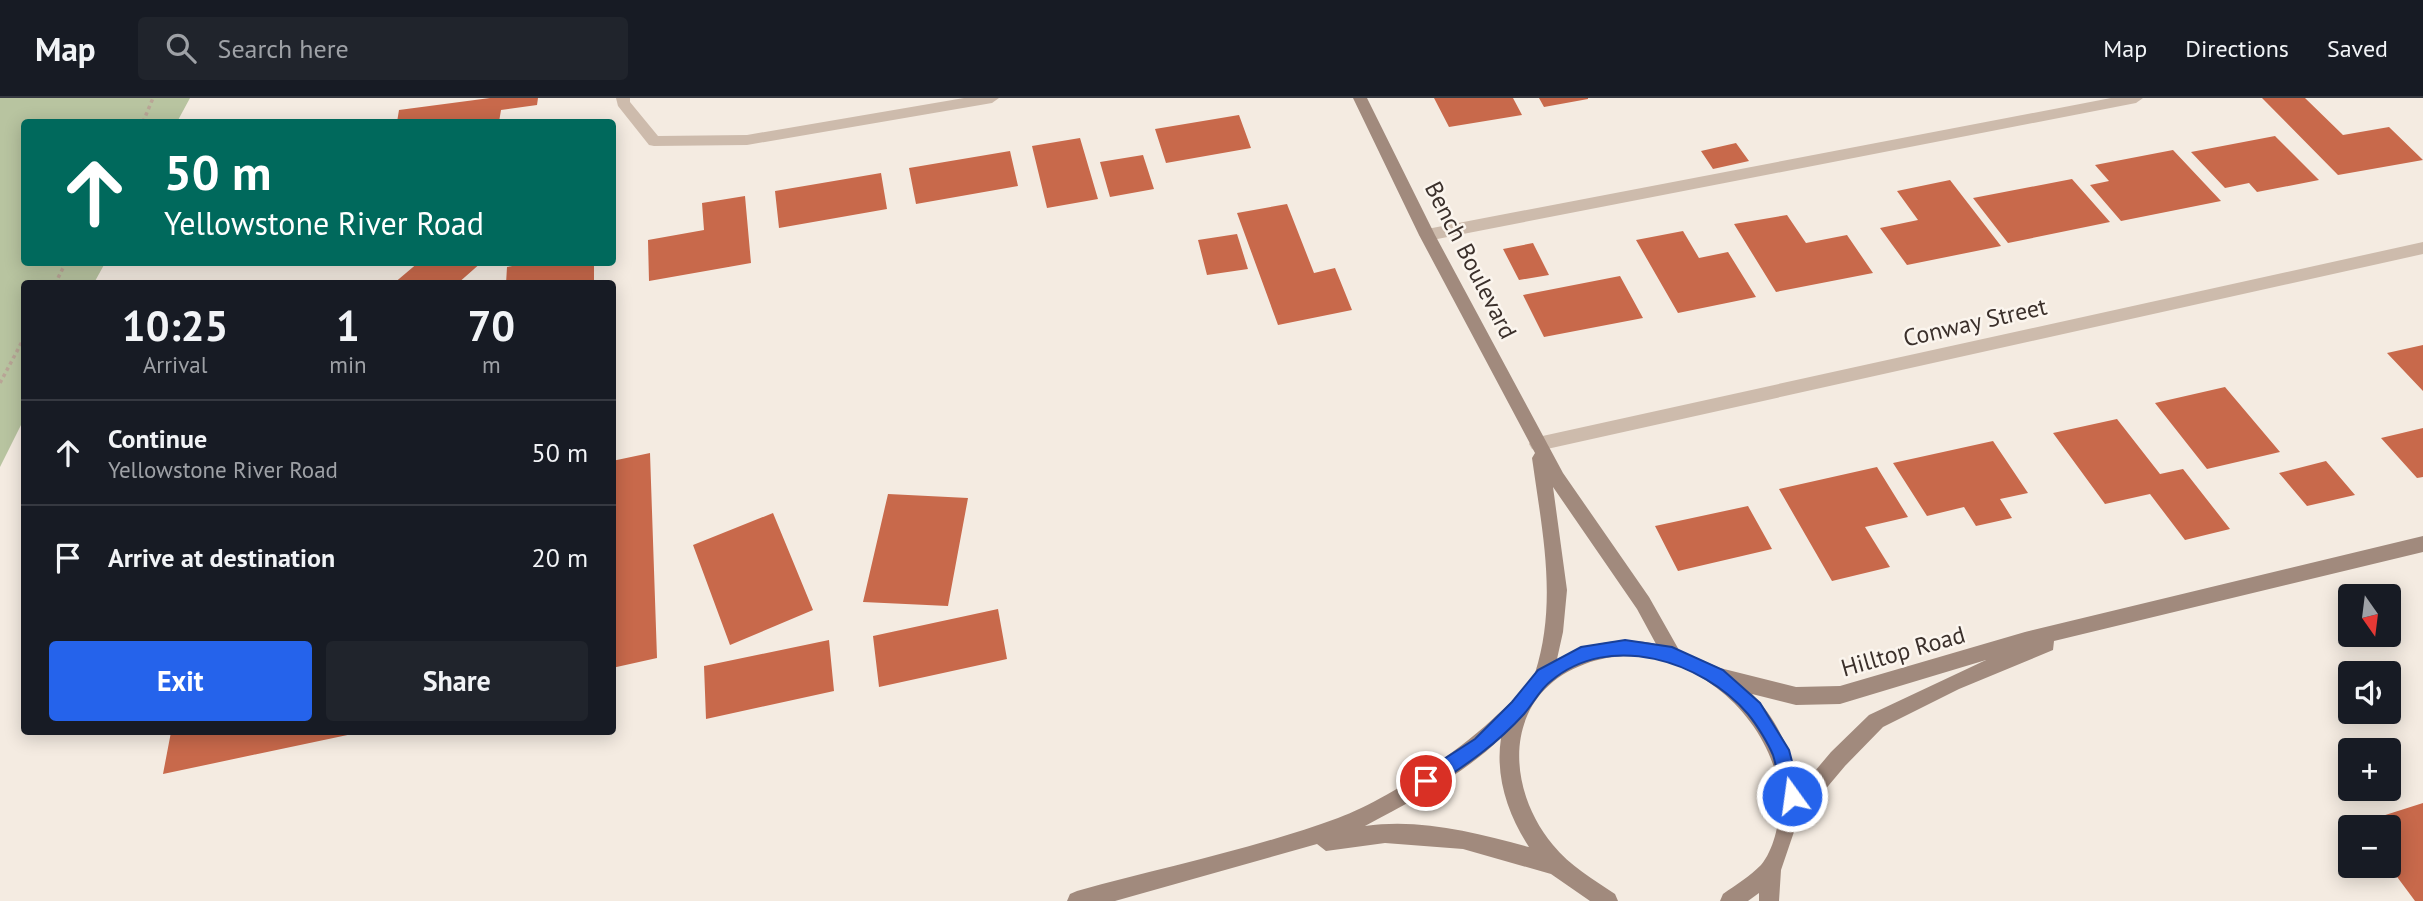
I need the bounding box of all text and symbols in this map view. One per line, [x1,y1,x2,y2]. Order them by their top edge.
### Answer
search box [138,17,628,80]
text: Map [35,27,96,70]
icon: search [162,29,200,67]
text: Search here [218,32,349,65]
text: Map [2103,33,2147,64]
text: Directions [2185,33,2289,64]
text: Saved [2327,33,2388,64]
text: 50 m [164,140,271,204]
icon: ahead [49,147,140,238]
street label: Bench Boulevard [1418,176,1524,344]
text: Yellowstone River Road [164,202,484,244]
street label: Conway Street [1900,290,2050,354]
text: 10:25 [122,298,228,353]
text: 1 [336,298,360,353]
text: 70 [468,298,515,353]
text: Arrival [143,350,207,379]
text: min [329,350,367,379]
text: m [482,350,501,379]
text: Continue [108,422,207,455]
icon: ahead [49,434,87,472]
text: 50 m [532,436,588,469]
text: Yellowstone River Road [108,455,338,484]
icon: arrive [49,539,87,577]
text: Arrive at destination [108,541,335,574]
text: 20 m [532,541,588,574]
north arrow [2338,584,2401,648]
map controls [2338,584,2401,878]
street label: Hilltop Road [1837,619,1969,683]
button: Exit [49,641,312,721]
button: Share [326,641,588,721]
button: sound [2338,661,2401,724]
button: + [2338,738,2401,801]
pin [1396,751,1456,811]
position arrow [1755,759,1829,833]
icon: arrive [1407,762,1445,800]
button: − [2338,815,2401,878]

